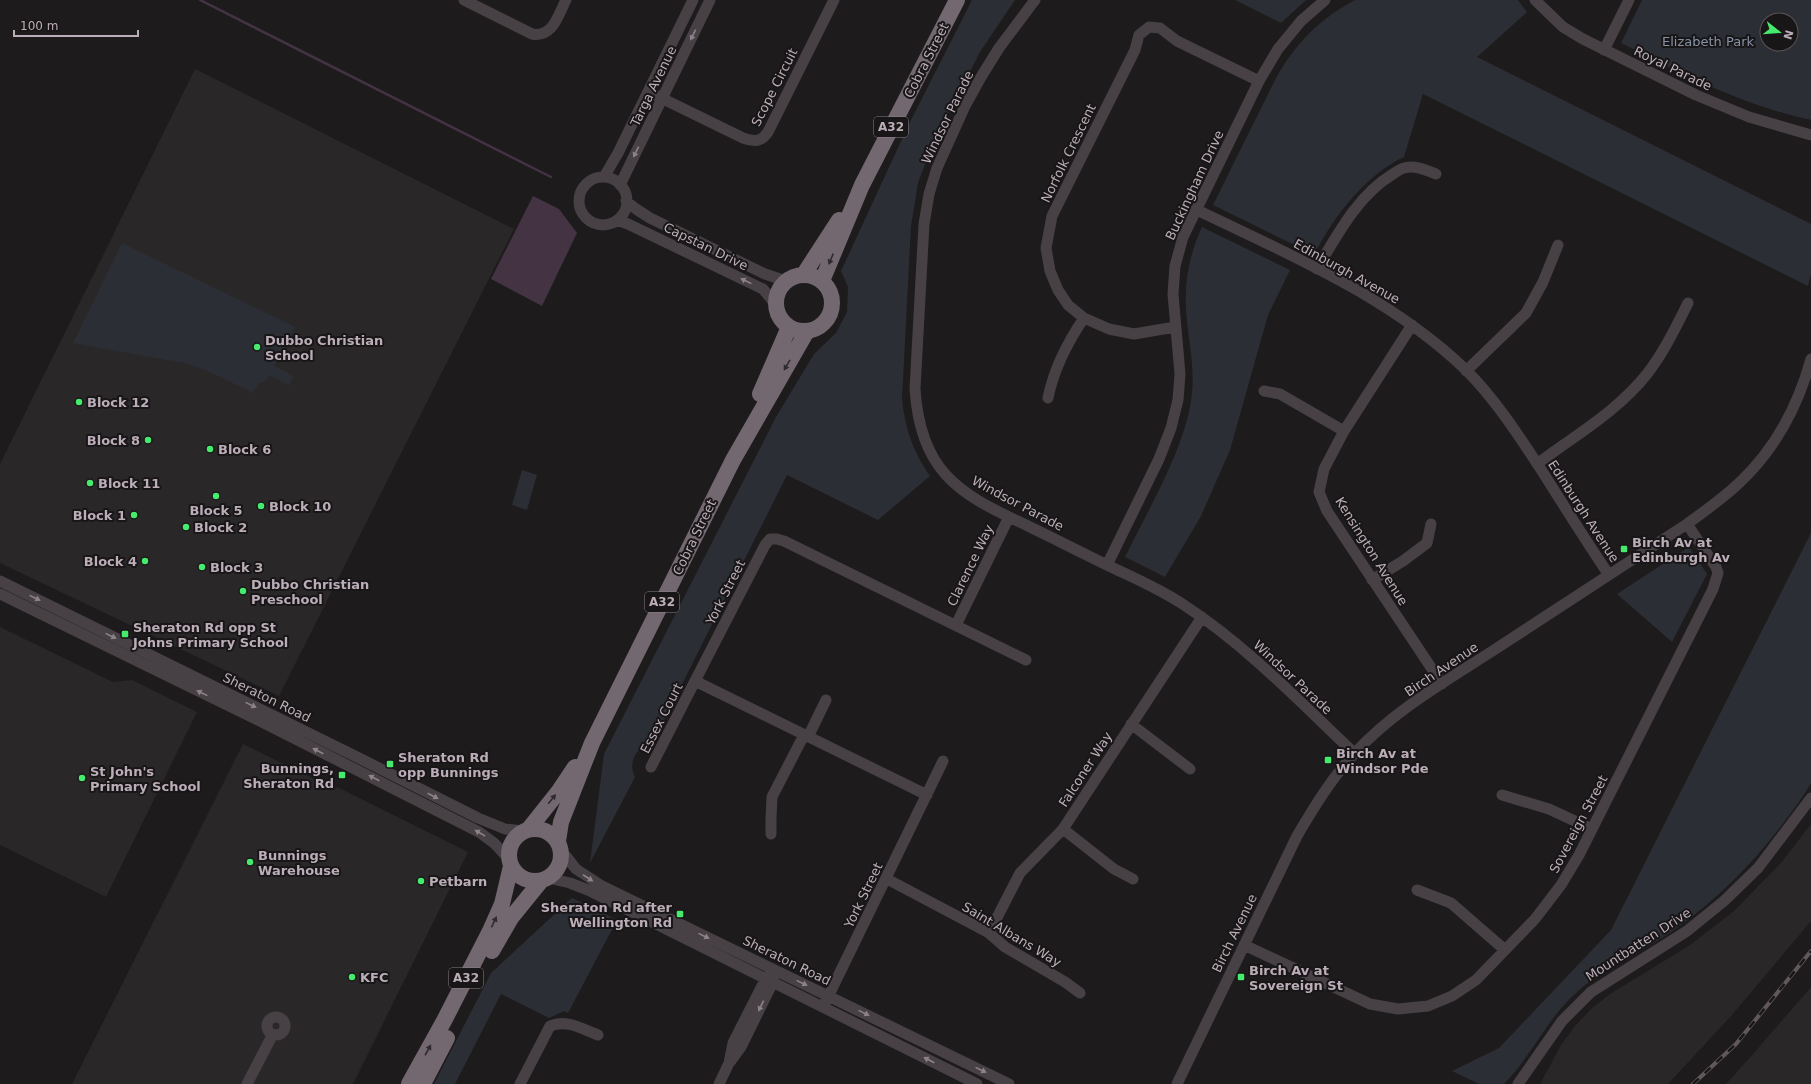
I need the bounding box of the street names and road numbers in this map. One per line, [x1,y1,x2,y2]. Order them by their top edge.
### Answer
street label: Cobra Street [901,20,952,100]
street label: Royal Parade [1631,43,1714,94]
street label: Targa Avenue [627,44,679,130]
street label: Scope Circuit [748,46,801,129]
street label: Windsor Parade [918,68,976,166]
street label: Norfolk Crescent [1038,101,1099,205]
road number: A32 [874,117,908,137]
street label: Buckingham Drive [1162,128,1227,243]
street label: Capstan Drive [661,220,750,273]
street label: Edinburgh Avenue [1291,236,1402,307]
street label: Edinburgh Avenue [1545,457,1622,565]
street label: Windsor Parade [969,473,1066,534]
street label: Kensington Avenue [1332,494,1411,608]
street label: Cobra Street [670,497,719,577]
street label: Clarence Way [944,522,997,608]
street label: York Street [702,557,748,628]
road number: A32 [645,592,679,612]
street label: Windsor Parade [1250,637,1335,718]
street label: Birch Avenue [1402,639,1481,700]
street label: Sheraton Road [220,670,313,725]
street label: Essex Court [637,680,686,756]
street label: Falconer Way [1056,729,1115,810]
street label: Sovereign Street [1546,773,1611,876]
street label: York Street [841,860,886,931]
street label: Birch Avenue [1209,892,1260,975]
street label: Saint Albans Way [960,899,1064,970]
street label: Mountbatten Drive [1583,905,1694,984]
street label: Sheraton Road [740,933,833,988]
road number: A32 [449,968,483,988]

